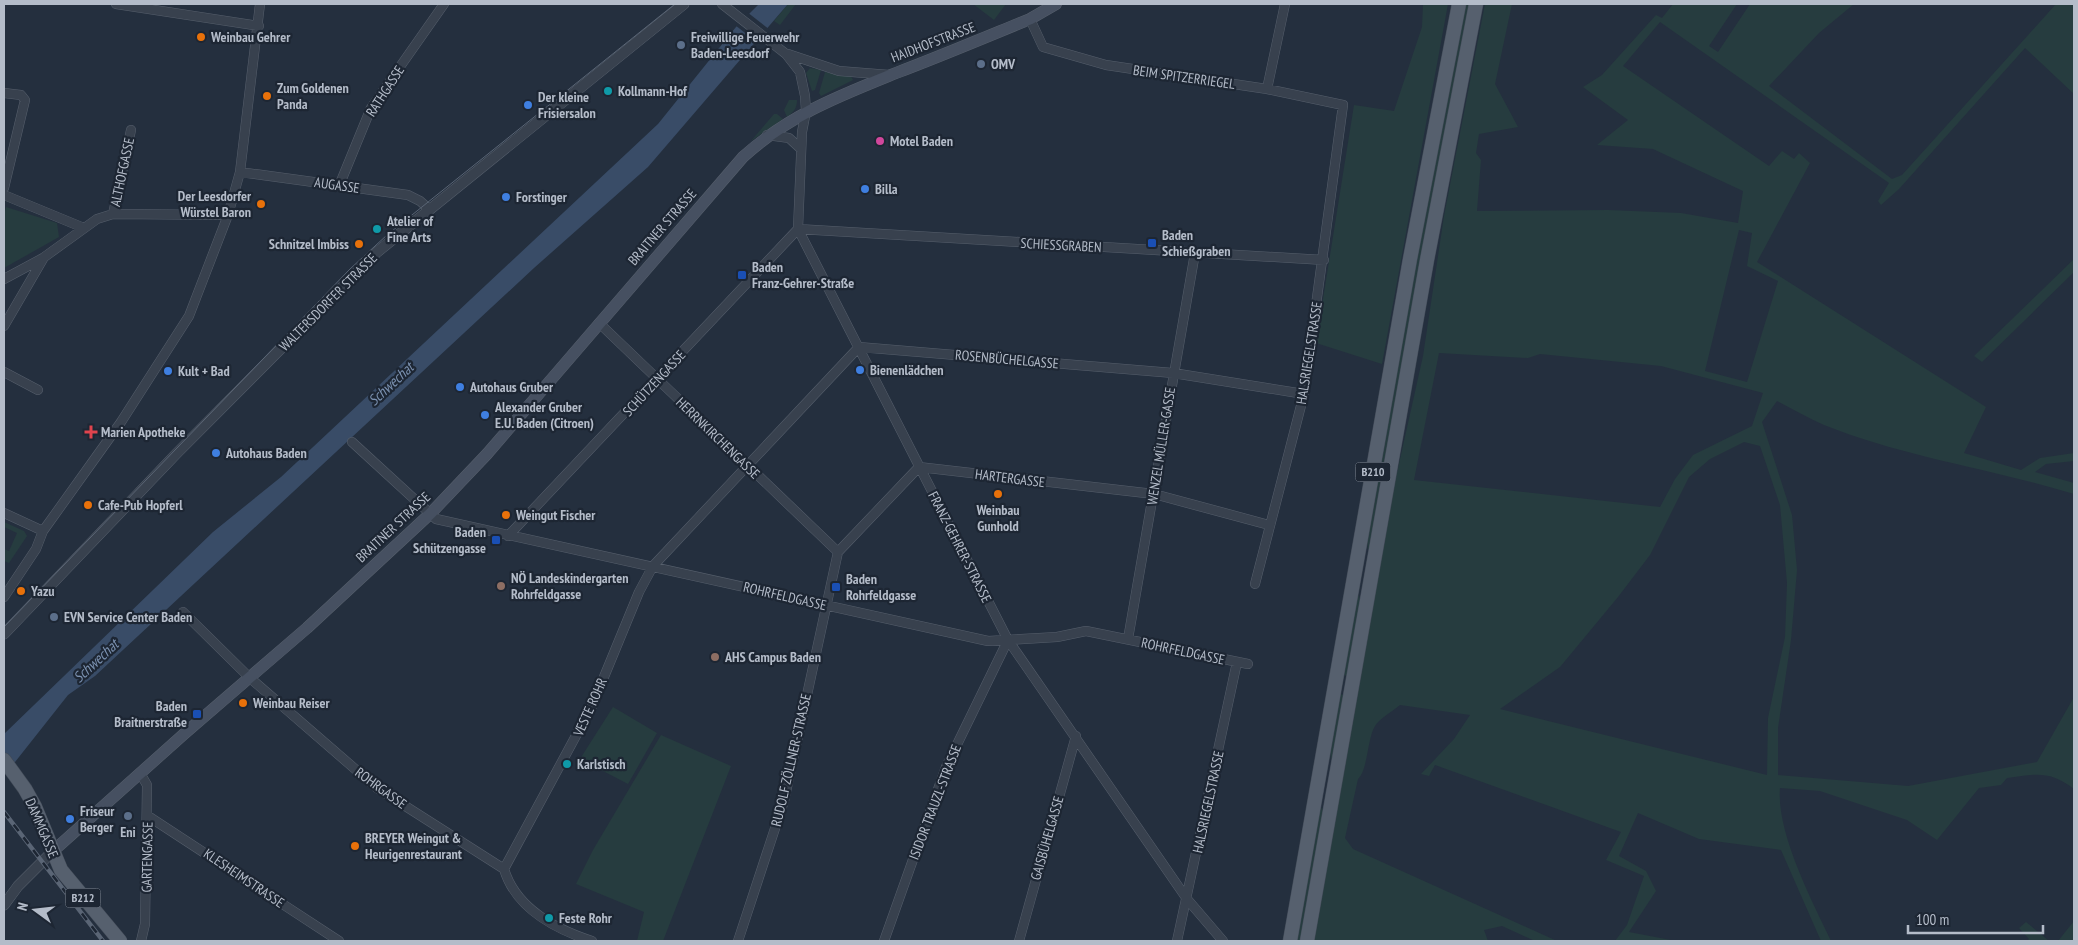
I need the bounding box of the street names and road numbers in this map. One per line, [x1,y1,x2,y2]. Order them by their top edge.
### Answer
street label: HAIDHOFSTRASSE [888,18,978,66]
street label: BEIM SPITZERRIEGEL [1132,61,1236,93]
street label: RATHGASSE [362,62,408,120]
street label: ALTHOFGASSE [106,136,138,208]
street label: AUGASSE [313,173,361,197]
street label: BRAITNER STRASSE [624,185,700,269]
street label: SCHIESSGRABEN [1020,234,1102,256]
street label: WALTERSDORFER STRASSE [275,249,381,355]
street label: HALSRIEGELSTRASSE [1292,300,1326,406]
street label: SCHÜTZENGASSE [619,346,689,420]
street label: ROSENBÜCHELGASSE [954,346,1060,372]
street label: WENZEL MÜLLER-GASSE [1143,386,1179,506]
street label: HERRNKIRCHENGASSE [672,393,764,483]
road number: B210 [1356,462,1390,482]
street label: HARTERGASSE [974,465,1046,491]
street label: BRAITNER STRASSE [352,488,434,566]
street label: FRANZ-GEHRER-STRASSE [924,488,996,606]
street label: ROHRFELDGASSE [742,578,828,614]
street label: ROHRFELDGASSE [1140,633,1226,669]
street label: VESTE ROHR [569,675,611,740]
street label: RUDOLF ZÖLLNER-STRASSE [767,692,815,828]
street label: ISIDOR TRAUZL-STRASSE [905,742,965,862]
street label: HALSRIEGELSTRASSE [1188,749,1228,855]
street label: ROHRGASSE [352,763,410,813]
street label: GAISBÜHELGASSE [1026,794,1068,882]
street label: DAMMGASSE [21,795,63,861]
street label: GARTENGASSE [137,821,157,893]
street label: KLESHEIMSTRASSE [200,844,288,912]
road number: B212 [66,888,100,908]

